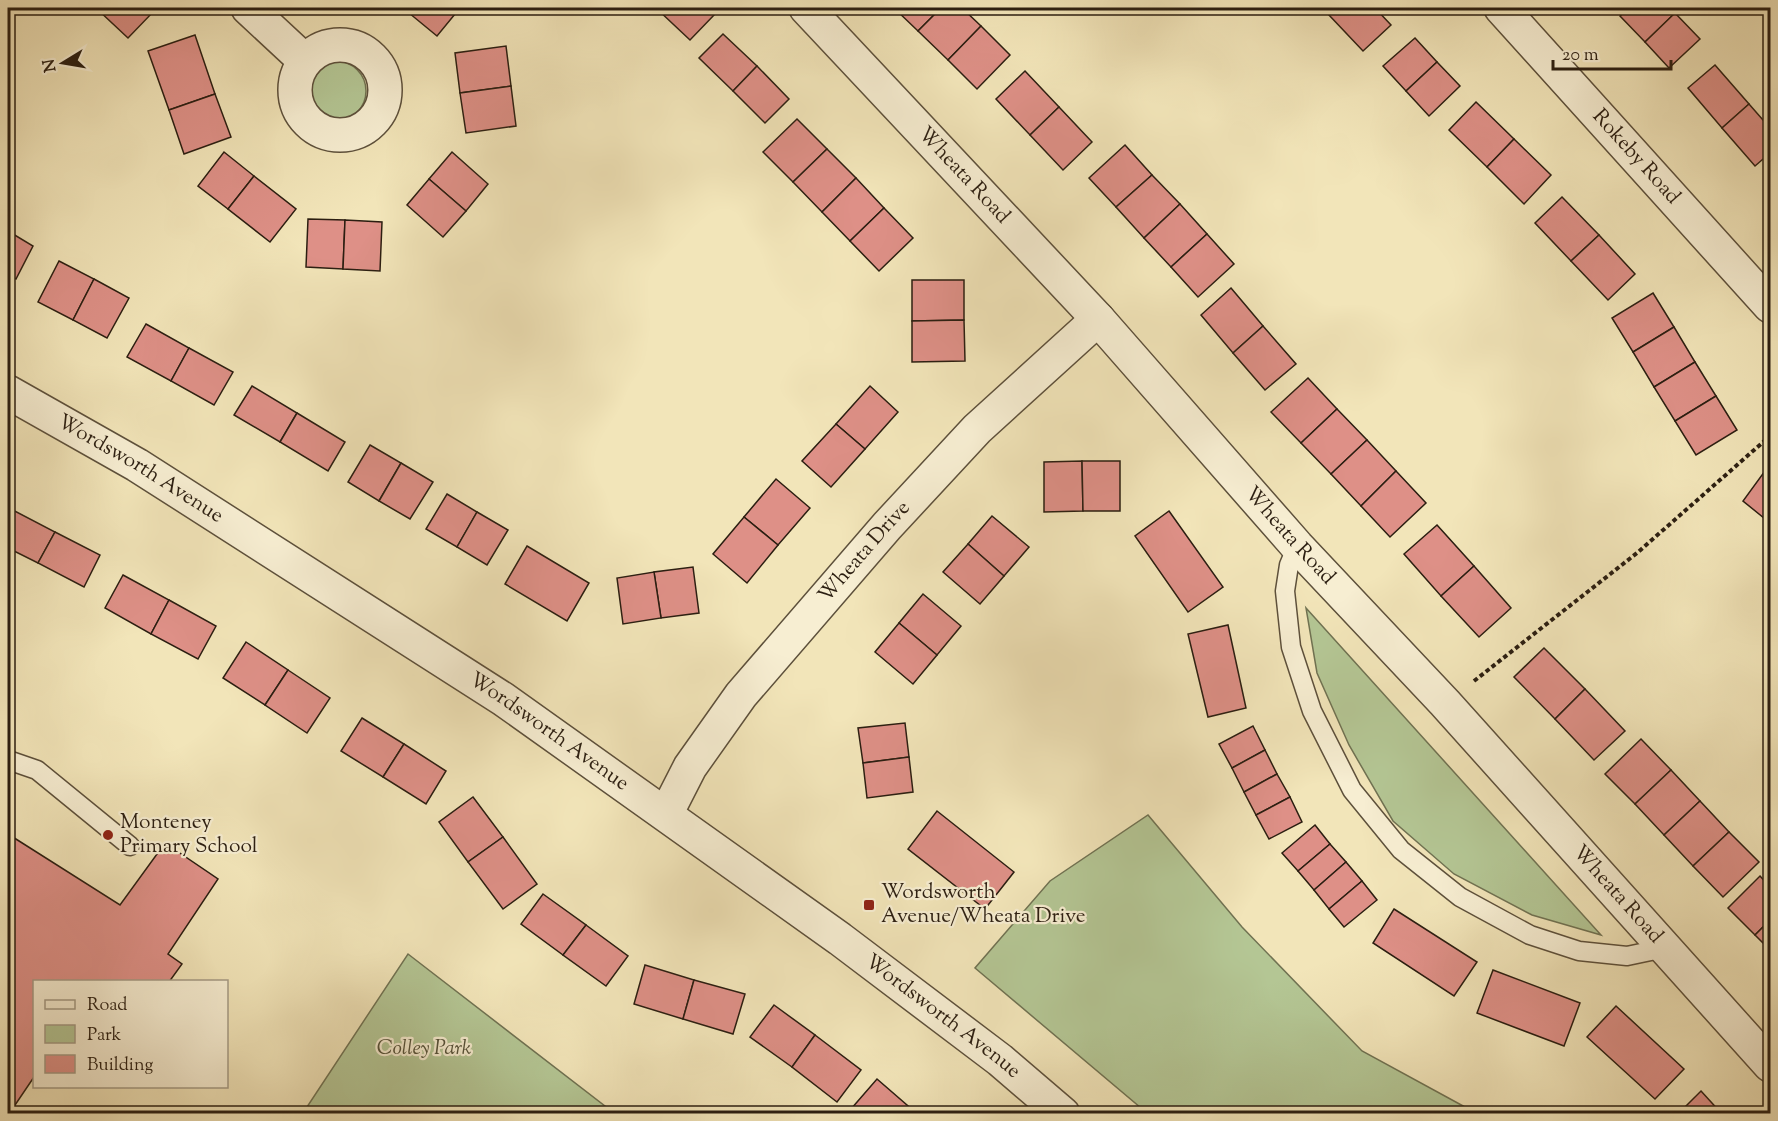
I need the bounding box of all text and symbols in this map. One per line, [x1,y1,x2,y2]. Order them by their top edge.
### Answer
north arrow [33,33,93,93]
scale bar [1553,33,1672,71]
text: 20 m [1562,43,1599,69]
text: N [38,57,63,74]
street label: Rokeby Road [1584,103,1687,212]
street label: Wheata Road [910,120,1017,231]
street label: Wordsworth Avenue [51,408,229,531]
street label: Wheata Road [1237,480,1342,592]
street label: Wheata Drive [812,495,918,610]
street label: Wordsworth Avenue [463,666,635,799]
place label: Monteney Primary School [120,808,258,862]
marker: Monteney Primary School [101,828,115,842]
street label: Wheata Road [1565,839,1670,951]
place label: Wordsworth Avenue/Wheata Drive [881,878,1085,932]
marker: Wordsworth Avenue/Wheata Drive [862,898,876,912]
street label: Wordsworth Avenue [858,947,1027,1086]
legend [33,980,228,1088]
text: Road [87,993,127,1019]
text: Park [87,1023,122,1049]
park label: Colley Park [377,1034,472,1064]
text: Building [87,1053,153,1079]

